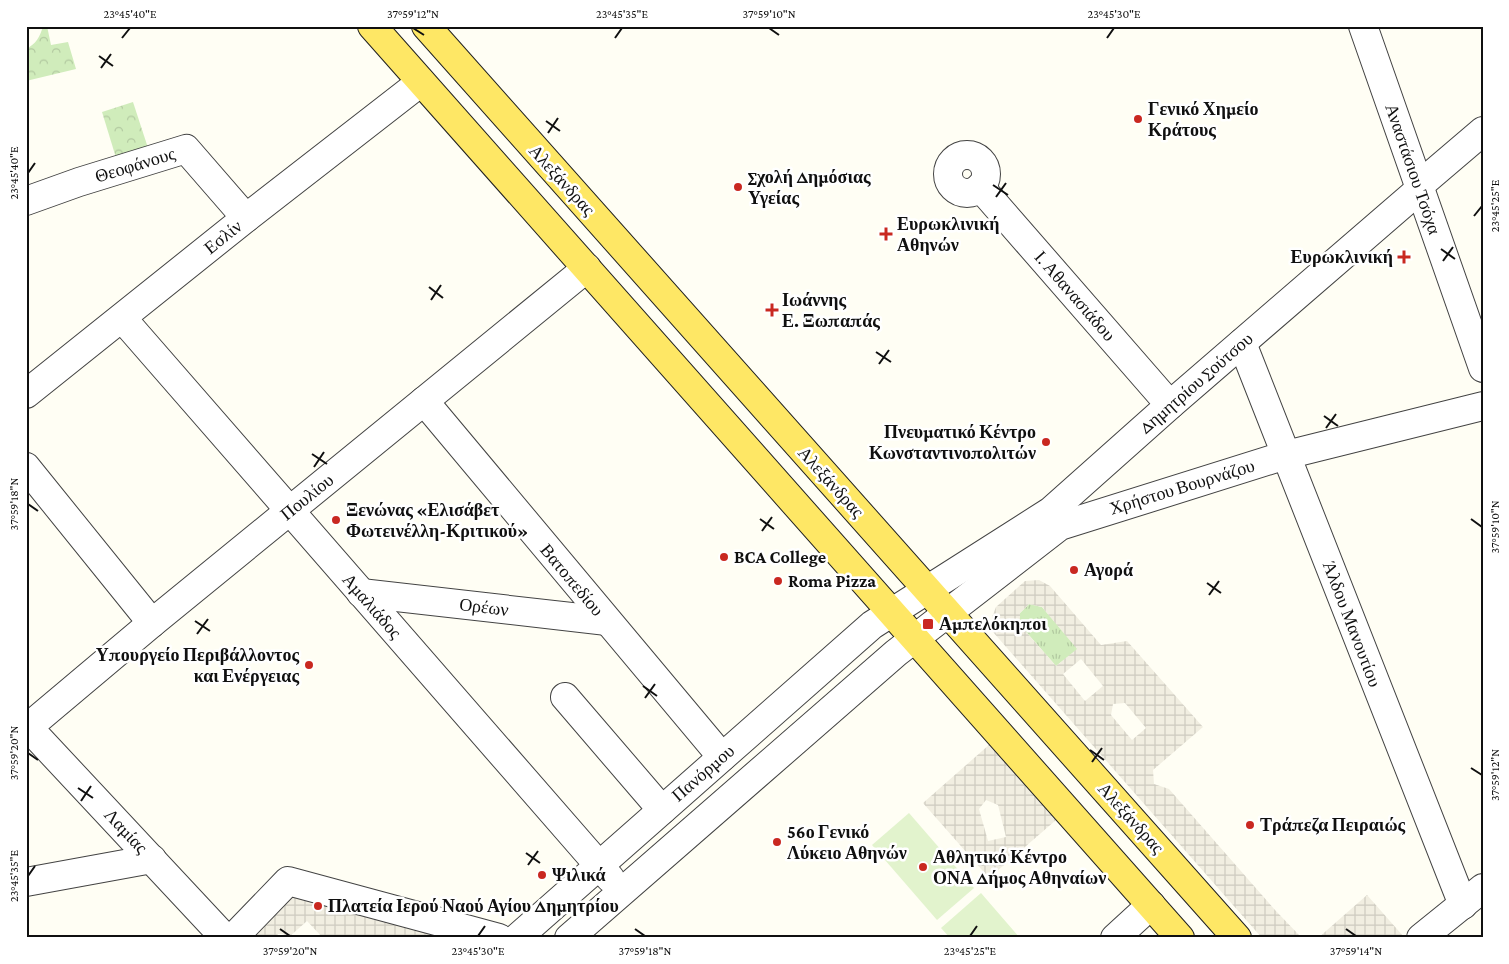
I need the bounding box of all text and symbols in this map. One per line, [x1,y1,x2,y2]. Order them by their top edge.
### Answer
text: 23°45'40"E [103,7,157,21]
text: 37°59'12"N [387,7,439,21]
text: 23°45'35"E [596,7,648,21]
text: 37°59'10"N [742,7,796,21]
text: 23°45'30"E [1087,7,1141,21]
place label: Γενικό Χημείο Κράτους [1148,99,1259,140]
street label: Αναστάσιου Τσόχα [1381,101,1445,238]
marker: Γενικό Χημείο Κράτους [1132,113,1144,125]
street label: Αλεξάνδρας [525,141,599,219]
street label: Θεοφάνους [93,143,177,187]
text: 23°45'40"E [7,146,21,200]
place label: Σχολή Δημόσιας Υγείας [748,167,871,208]
text: 23°45'25"E [1488,179,1502,232]
marker: Σχολή Δημόσιας Υγείας [732,181,744,193]
place label: Ευρωκλινική Αθηνών [897,214,999,255]
street label: Εσλίν [200,216,246,258]
marker: Ευρωκλινική Αθηνών [879,227,893,241]
street label: Ι. Αθανασιάδου [1031,247,1119,345]
place label: Ευρωκλινική [1291,247,1393,267]
marker: Ευρωκλινική [1397,250,1411,264]
place label: Ιωάννης Ε. Ξωπαπάς [782,290,880,331]
marker: Ιωάννης Ε. Ξωπαπάς [766,304,778,316]
street label: Δημητρίου Σούτσου [1135,328,1257,438]
place label: Πνευματικό Κέντρο Κωνσταντινοπολιτών [869,422,1036,463]
marker: Πνευματικό Κέντρο Κωνσταντινοπολιτών [1040,436,1052,448]
street label: Αλεξάνδρας [794,443,868,521]
street label: Χρήστου Βουρνάζου [1107,455,1257,519]
street label: Πουλίου [276,470,338,524]
text: 37°59'18"N [7,478,21,530]
place label: Ξενώνας «Ελισάβετ Φωτεινέλλη-Κριτικού» [346,500,528,541]
text: 37°59'10"N [1488,500,1502,554]
marker: Ξενώνας «Ελισάβετ Φωτεινέλλη-Κριτικού» [330,514,342,526]
street label: Βατοπεδίου [536,540,608,620]
place label: BCA College [734,547,826,567]
marker: BCA College [718,551,730,563]
street label: Άλδου Μανουτίου [1319,558,1385,690]
place label: Αγορά [1084,560,1133,580]
marker: Αγορά [1068,564,1080,576]
street label: Αμαλιάδος [338,569,406,643]
place label: Roma Pizza [788,571,876,591]
marker: Roma Pizza [772,575,784,587]
street label: Ορέων [458,594,510,620]
place label: Αμπελόκηποι [939,614,1047,634]
marker: Αμπελόκηποι [921,617,935,631]
place label: Υπουργείο Περιβάλλοντος και Ενέργειας [96,645,299,686]
marker: Υπουργείο Περιβάλλοντος και Ενέργειας [303,659,315,671]
text: 37°59'20"N [7,726,21,780]
street label: Πανόρμου [668,740,738,806]
text: 37°59'12"N [1488,749,1502,801]
street label: Αλεξάνδρας [1094,779,1168,857]
street label: Λαμίας [100,805,152,857]
place label: Τράπεζα Πειραιώς [1260,815,1406,835]
marker: Τράπεζα Πειραιώς [1244,819,1256,831]
place label: 56ο Γενικό Λύκειο Αθηνών [787,822,907,863]
marker: 56ο Γενικό Λύκειο Αθηνών [771,836,783,848]
place label: Αθλητικό Κέντρο ΟΝΑ Δήμος Αθηναίων [933,847,1106,888]
text: 23°45'35"E [7,850,21,902]
marker: Αθλητικό Κέντρο ΟΝΑ Δήμος Αθηναίων [917,861,929,873]
place label: Ψιλικά [552,865,606,885]
marker: Ψιλικά [536,869,548,881]
place label: Πλατεία Ιερού Ναού Αγίου Δημητρίου [328,896,619,916]
marker: Πλατεία Ιερού Ναού Αγίου Δημητρίου [312,900,324,912]
text: 37°59'20"N [263,944,317,958]
text: 23°45'30"E [451,944,505,958]
text: 37°59'18"N [619,944,671,958]
text: 23°45'25"E [944,944,997,958]
text: 37°59'14"N [1330,944,1382,958]

